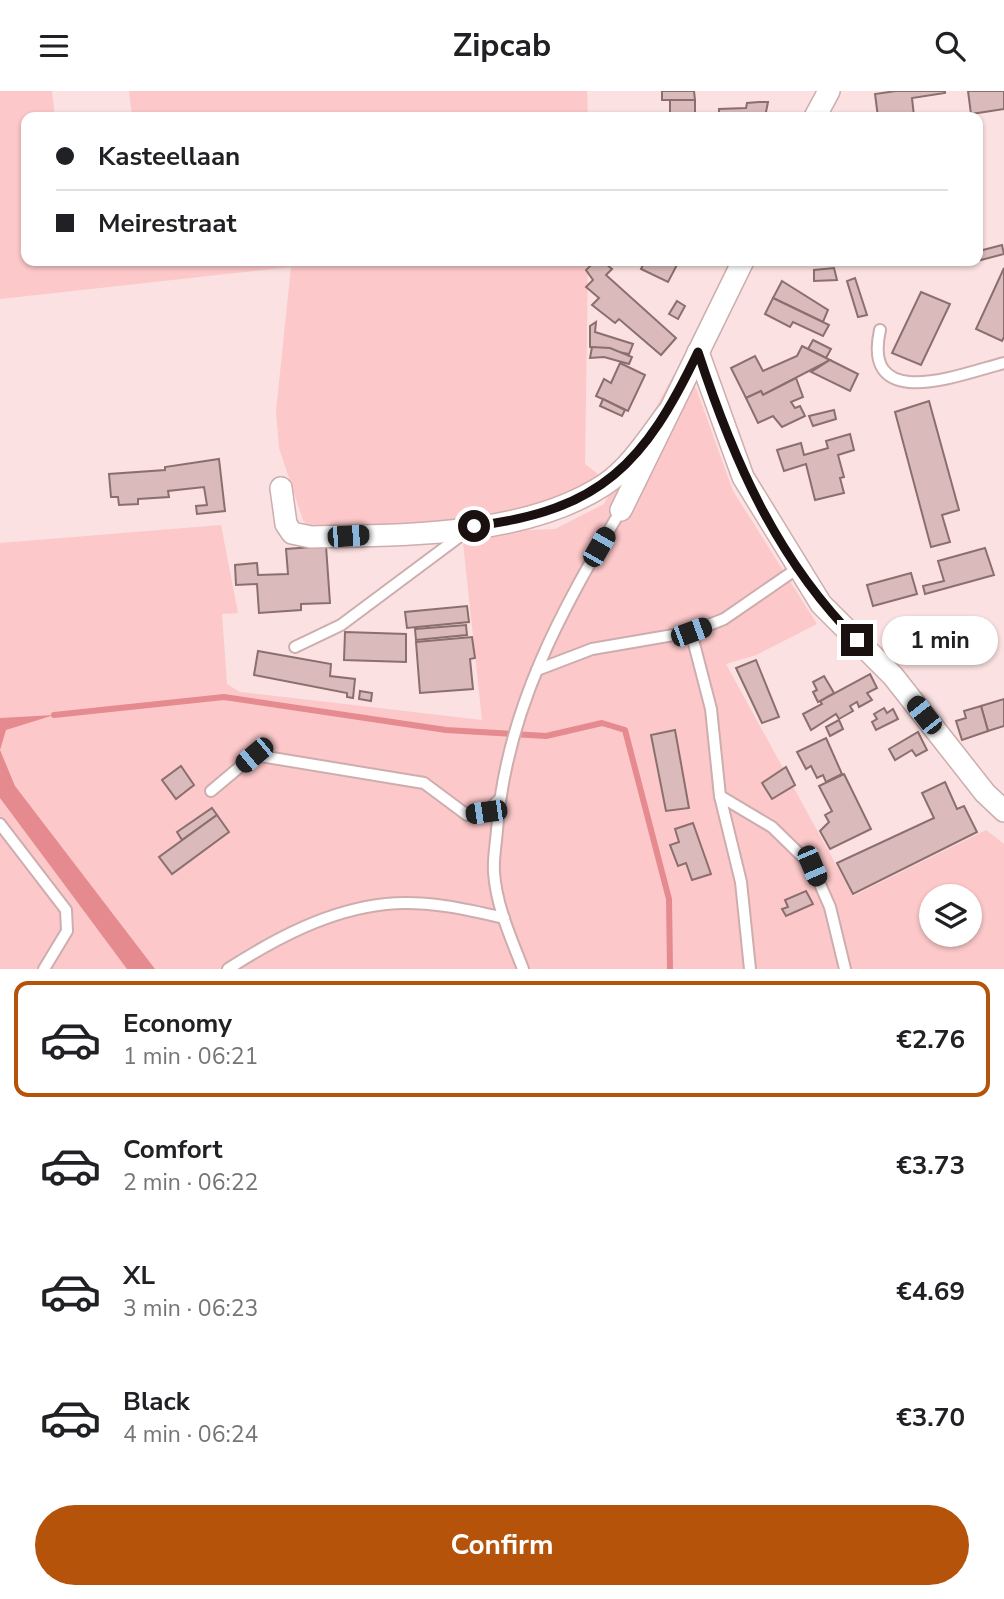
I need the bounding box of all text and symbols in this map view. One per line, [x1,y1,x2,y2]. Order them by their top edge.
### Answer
text: Zipcab [453,24,551,67]
icon: menu [35,27,73,65]
icon: search [931,27,969,65]
text: Kasteellaan [98,139,240,174]
text: Meirestraat [98,206,236,241]
route start [458,510,490,542]
car [327,524,370,548]
car [580,524,619,570]
car [668,615,715,649]
callout: 1 min [882,615,997,665]
route end [841,624,873,656]
text: 1 min [910,625,970,656]
car [903,692,946,738]
car [232,733,277,777]
car [464,799,509,825]
car [795,843,830,889]
map controls [919,884,982,947]
button: layers [919,884,982,947]
text: Economy [123,1006,232,1041]
icon: car [39,1008,102,1071]
text: €2.76 [896,1022,965,1057]
text: 1 min · 06:21 [123,1041,258,1072]
text: Comfort [123,1132,223,1167]
icon: car [39,1134,102,1197]
text: €3.73 [896,1148,965,1183]
text: 2 min · 06:22 [123,1167,258,1198]
text: XL [123,1258,155,1293]
icon: car [39,1260,102,1323]
text: €4.69 [896,1274,965,1309]
text: 3 min · 06:23 [123,1293,258,1324]
text: Black [123,1384,190,1419]
icon: car [39,1386,102,1449]
text: €3.70 [896,1400,965,1435]
text: 4 min · 06:24 [123,1419,258,1450]
button: Confirm [35,1505,969,1585]

